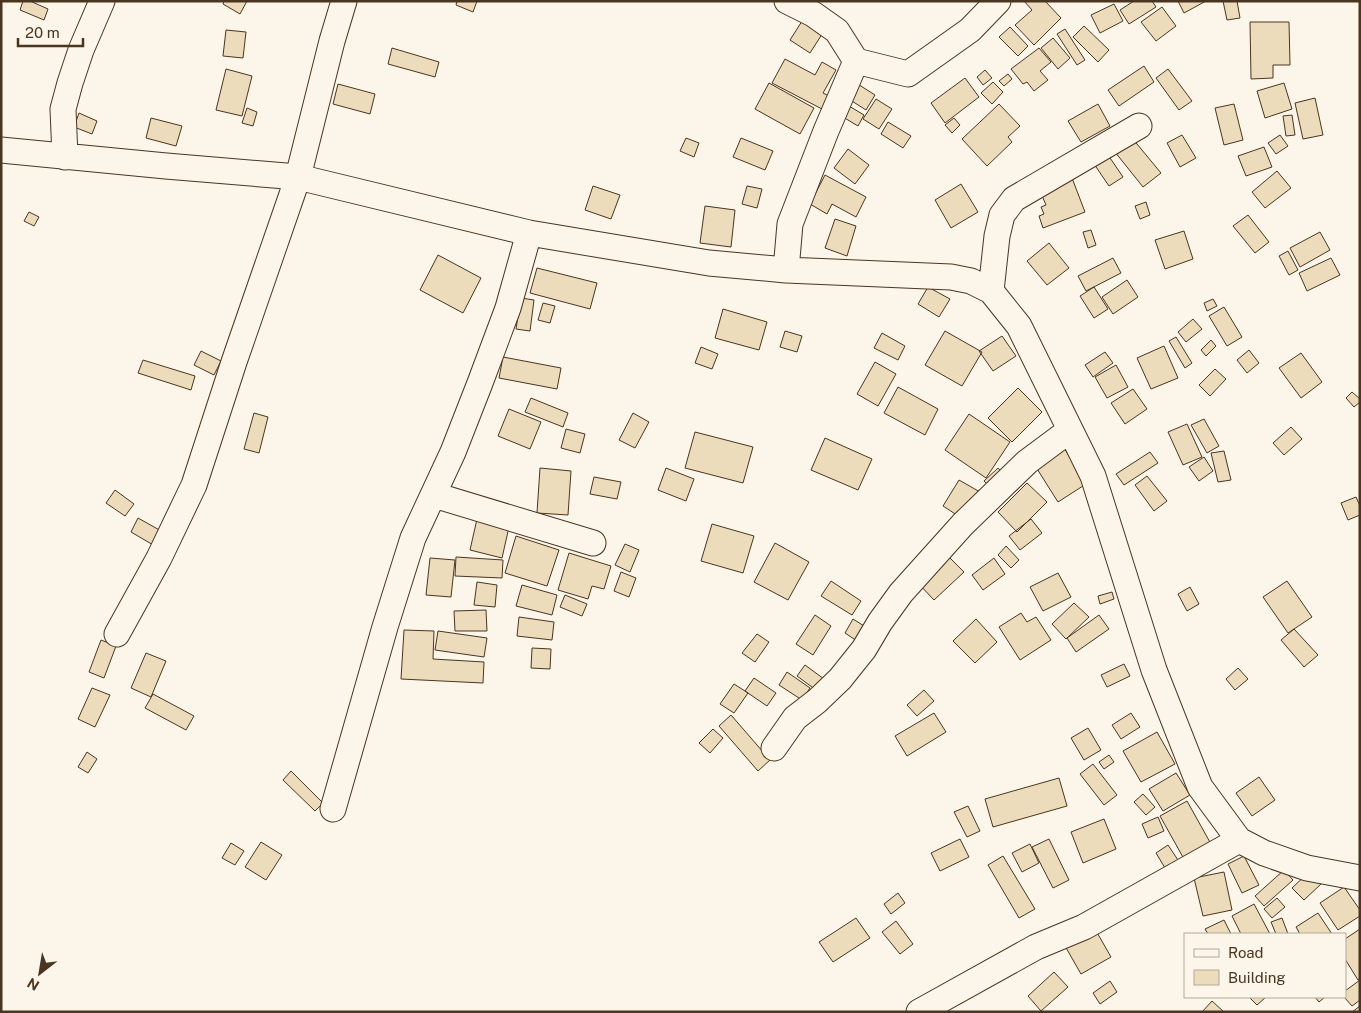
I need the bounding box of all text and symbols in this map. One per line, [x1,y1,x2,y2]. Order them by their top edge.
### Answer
scale bar [18,15,82,47]
text: 20 m [25,24,60,41]
legend [1184,933,1346,998]
text: Road [1228,944,1264,961]
north arrow [15,948,65,998]
text: Building [1228,969,1286,986]
text: N [24,974,42,994]

